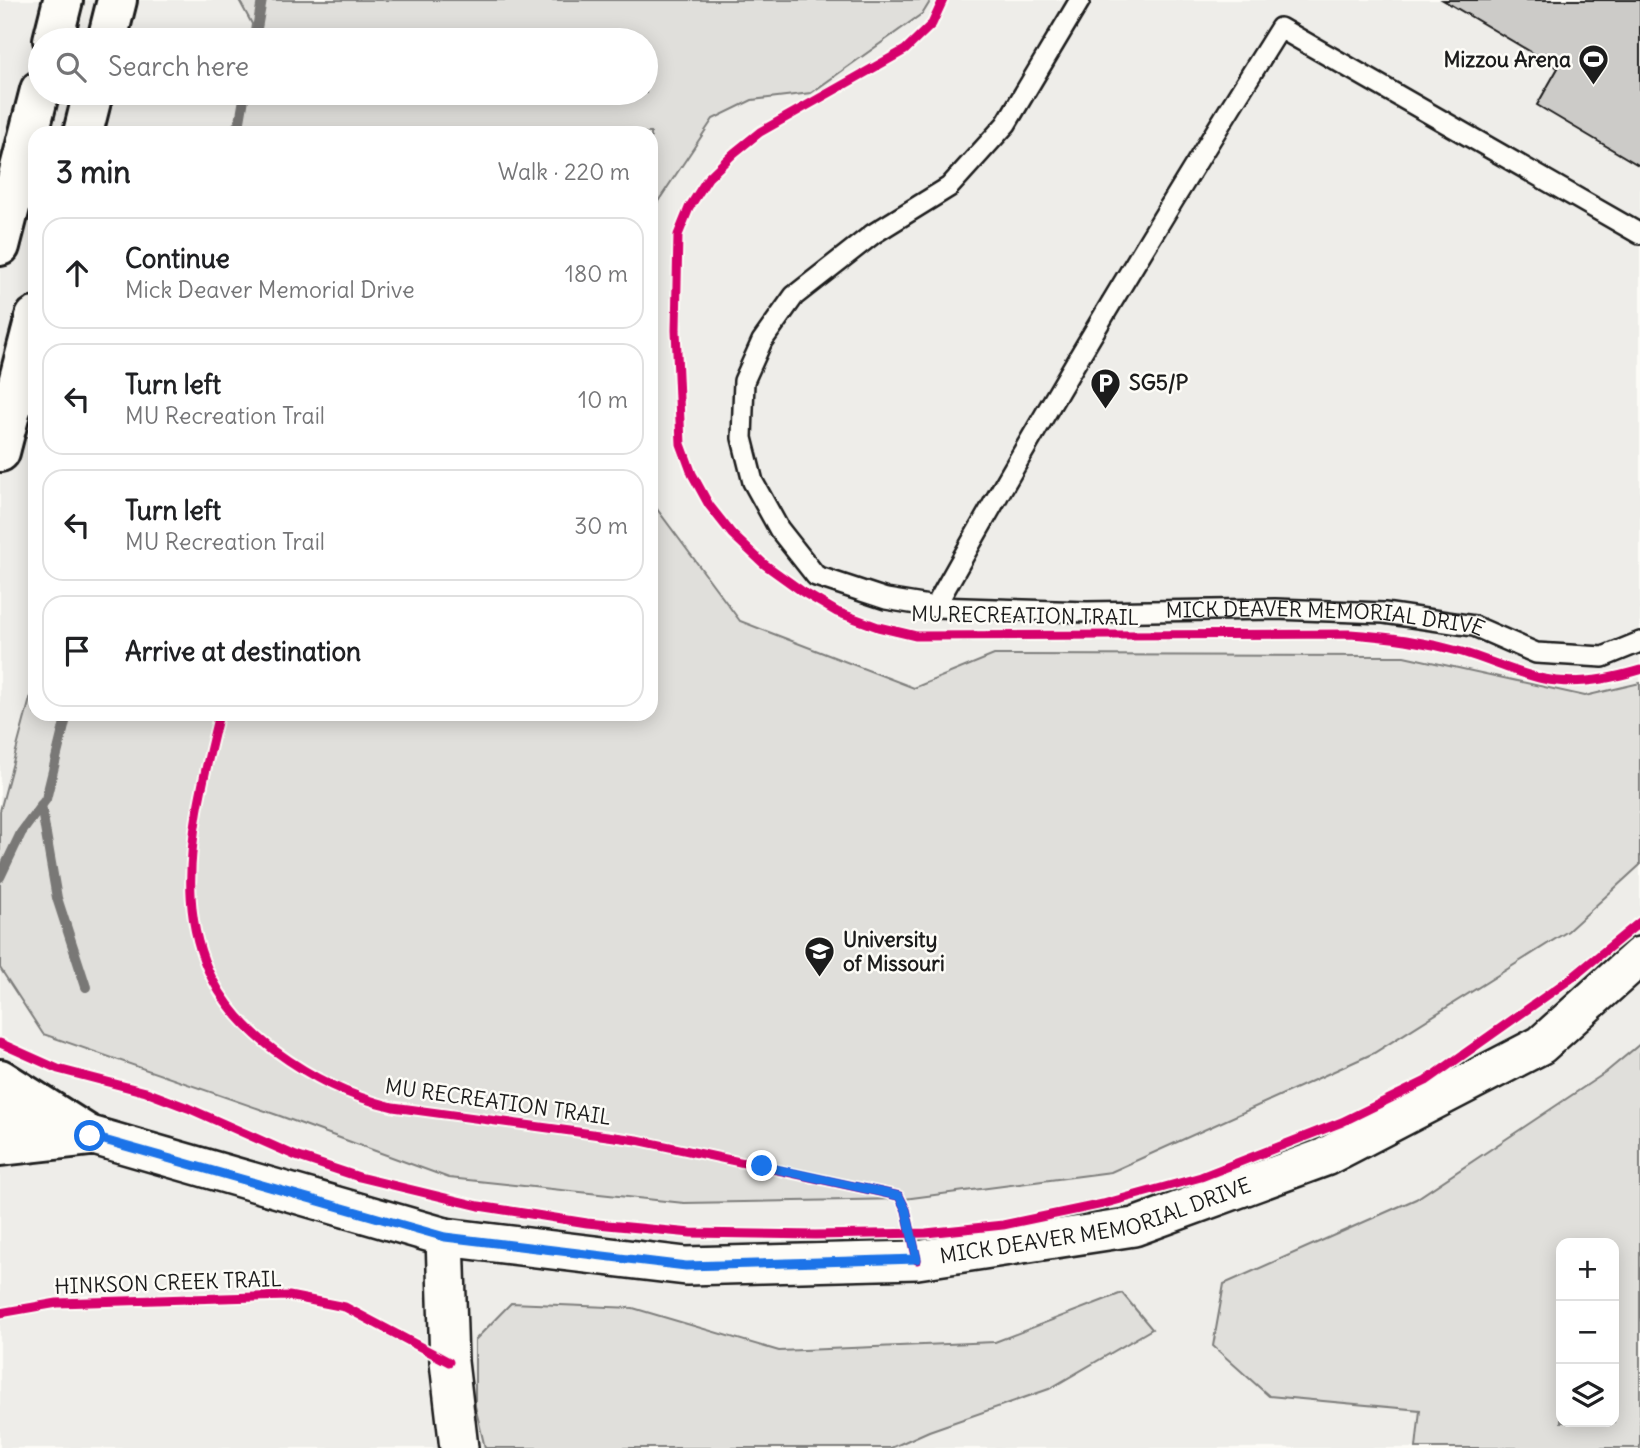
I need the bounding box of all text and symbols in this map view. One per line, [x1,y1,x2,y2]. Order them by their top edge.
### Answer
search box [28,28,658,105]
sports icon: Mizzou Arena [1577,43,1611,87]
place label: Mizzou Arena [1443,46,1571,73]
icon: search [52,48,90,86]
text: Search here [108,50,249,83]
text: 3 min [56,153,131,191]
text: Walk · 220 m [498,157,630,186]
text: Continue [125,242,230,275]
icon: ahead [58,254,96,292]
text: 180 m [565,259,628,288]
text: Mick Deaver Memorial Drive [125,275,415,304]
parking icon: SG5/P [1089,366,1123,410]
text: Turn left [125,368,221,401]
place label: SG5/P [1129,369,1189,396]
icon: left [58,380,96,418]
text: 10 m [578,385,628,414]
text: MU Recreation Trail [125,401,325,430]
text: Turn left [125,494,221,527]
icon: left [58,506,96,544]
text: 30 m [574,511,628,540]
text: MU Recreation Trail [125,527,325,556]
street label: MICK DEAVER MEMORIAL DRIVE [1165,595,1489,642]
street label: MU RECREATION TRAIL [911,600,1139,631]
icon: arrive [58,632,96,670]
text: Arrive at destination [125,635,361,668]
place label: University of Missouri [843,926,945,977]
school or university icon: University of Missouri [803,935,837,979]
street label: MU RECREATION TRAIL [383,1072,613,1131]
route start [74,1120,105,1151]
route end [746,1150,777,1181]
street label: MICK DEAVER MEMORIAL DRIVE [938,1171,1254,1269]
map controls [1556,1238,1619,1427]
button: + [1556,1238,1619,1301]
street label: HINKSON CREEK TRAIL [54,1265,282,1300]
button: − [1556,1301,1619,1364]
button: layers [1556,1364,1619,1427]

